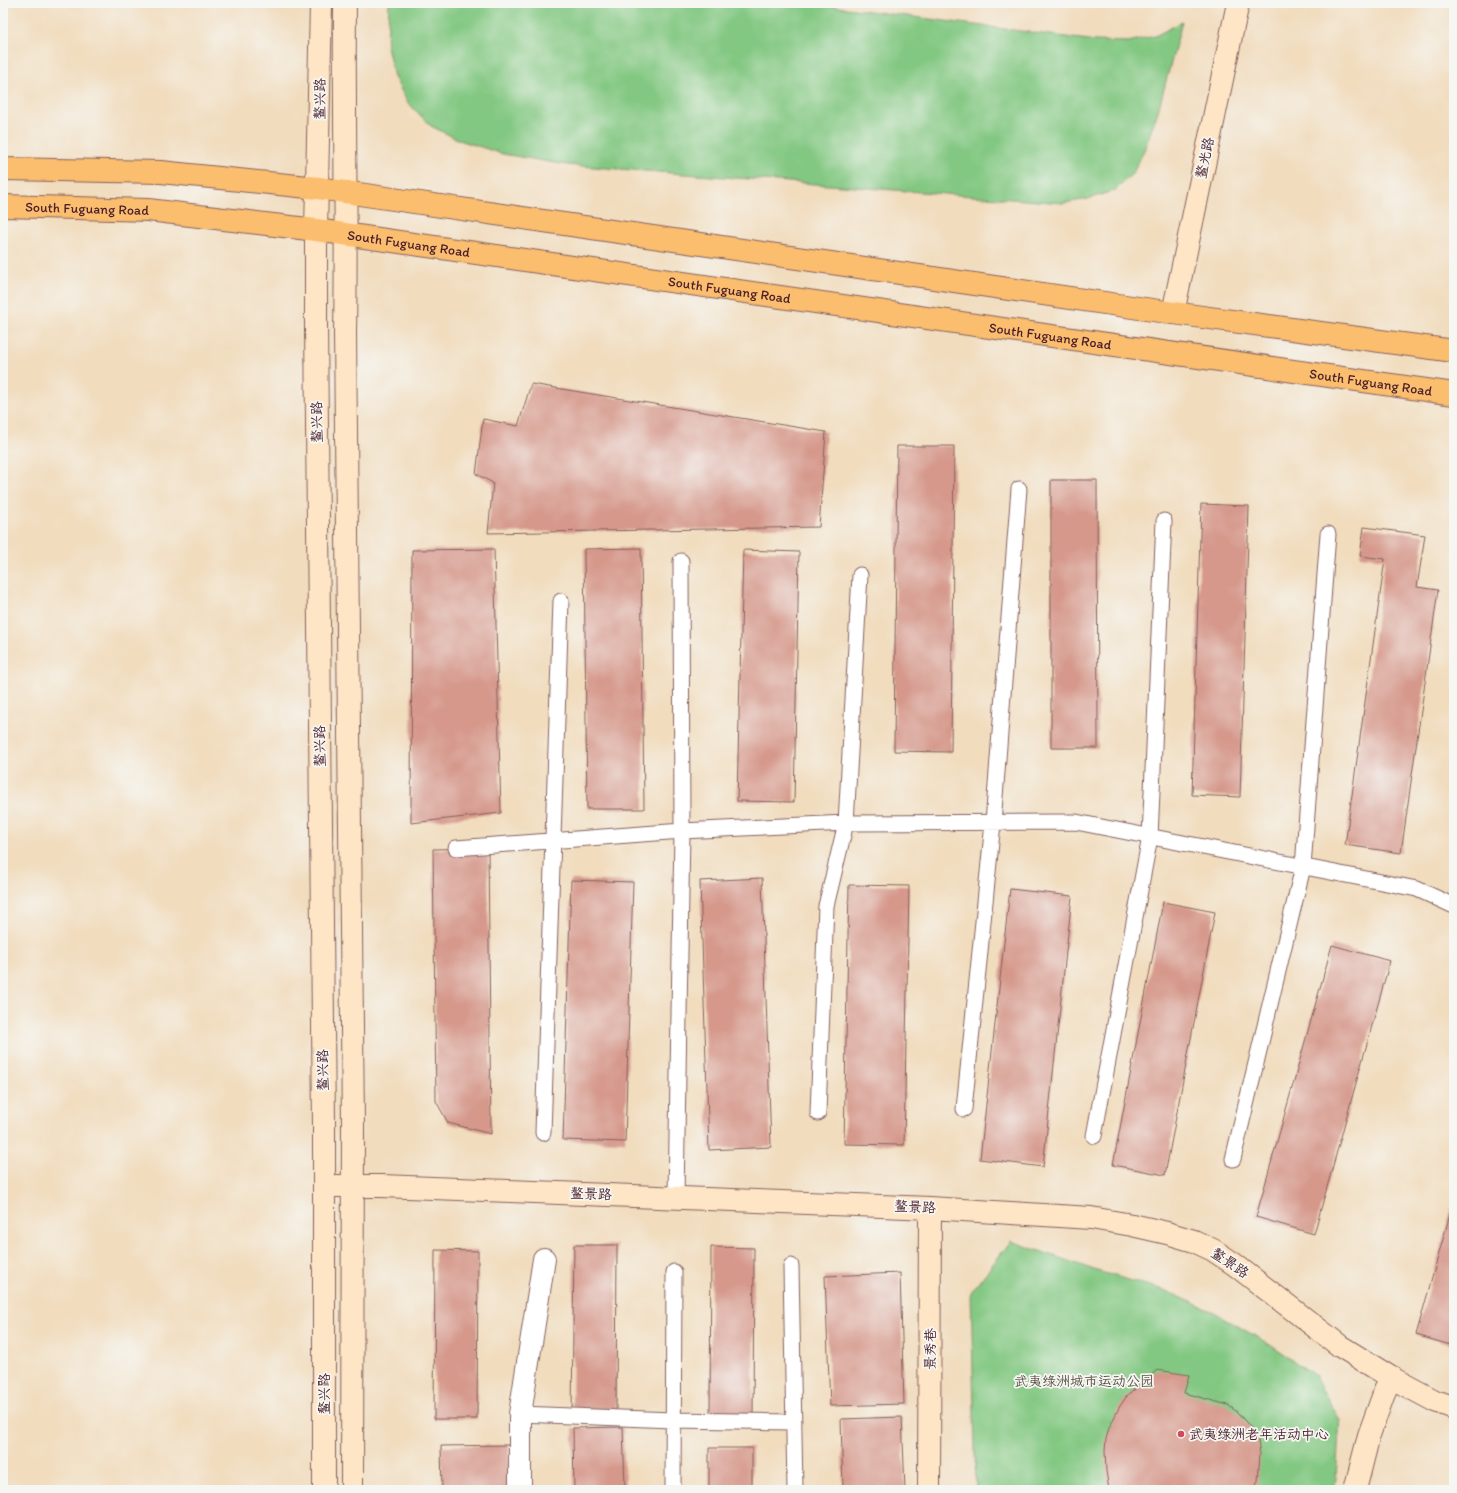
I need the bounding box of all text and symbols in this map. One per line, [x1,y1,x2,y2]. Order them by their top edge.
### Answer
street label: 鳌兴路 [311,78,329,120]
street label: 鳌光路 [1192,136,1218,180]
street label: South Fuguang Road [25,198,149,219]
street label: South Fuguang Road [346,226,472,261]
street label: South Fuguang Road [667,272,792,307]
street label: South Fuguang Road [988,319,1113,353]
street label: South Fuguang Road [1308,365,1434,399]
street label: 鳌兴路 [308,401,326,443]
street label: 鳌兴路 [311,725,329,767]
street label: 鳌兴路 [314,1049,332,1091]
street label: 鳌景路 [570,1185,612,1203]
street label: 鳌景路 [894,1197,936,1217]
street label: 鳌景路 [1208,1244,1252,1282]
street label: 景秀巷 [922,1327,939,1370]
street label: 鳌兴路 [316,1373,333,1415]
park label: 武夷绿洲城市运动公园 [1014,1373,1154,1390]
place label: 武夷绿洲老年活动中心 [1189,1426,1329,1443]
marker: 武夷绿洲老年活动中心 [1176,1429,1186,1439]

